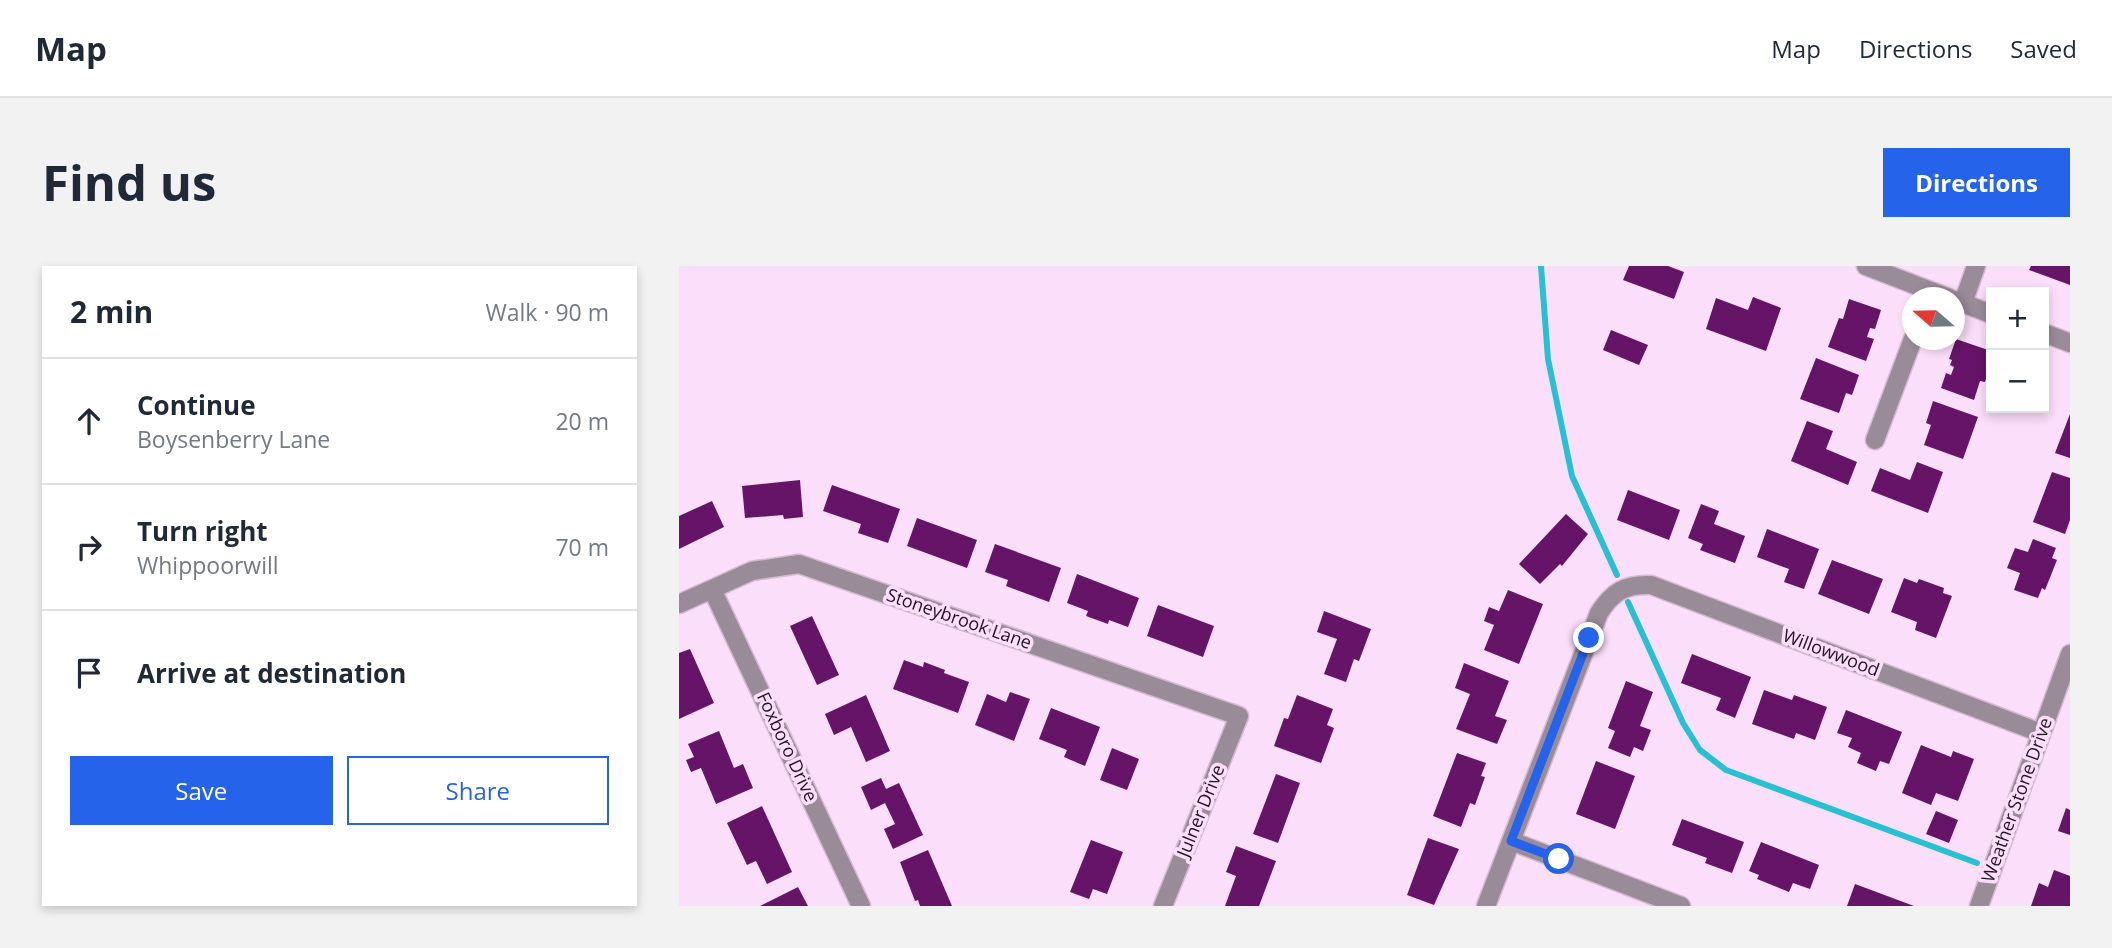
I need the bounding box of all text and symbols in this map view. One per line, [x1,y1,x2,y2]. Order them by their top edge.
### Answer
text: Map [35,26,107,71]
text: Map [1771,32,1821,65]
text: Directions [1859,32,1972,65]
text: Saved [2010,32,2077,65]
button: Directions [1883,148,2070,217]
text: Find us [42,149,216,215]
north arrow [1902,287,1965,350]
map controls [1986,287,2049,413]
button: + [1986,287,2049,350]
text: 2 min [70,291,153,332]
text: Walk · 90 m [486,296,609,328]
button: − [1986,350,2049,413]
text: Continue [137,387,256,423]
icon: ahead [70,402,108,440]
text: 20 m [555,405,609,437]
text: Boysenberry Lane [137,423,330,455]
text: Turn right [137,513,268,549]
icon: right [70,528,108,566]
text: 70 m [555,531,609,563]
text: Whippoorwill [137,549,279,581]
street label: Stoneybrook Lane [884,582,1035,654]
route end [1573,622,1604,653]
street label: Willowwood [1780,623,1883,681]
icon: arrive [70,654,108,692]
text: Arrive at destination [137,655,406,691]
street label: Foxboro Drive [752,688,824,805]
street label: Weather Stone Drive [1975,714,2057,885]
button: Save [70,756,333,825]
button: Share [347,756,609,825]
street label: Julner Drive [1170,761,1229,862]
route start [1543,843,1574,874]

